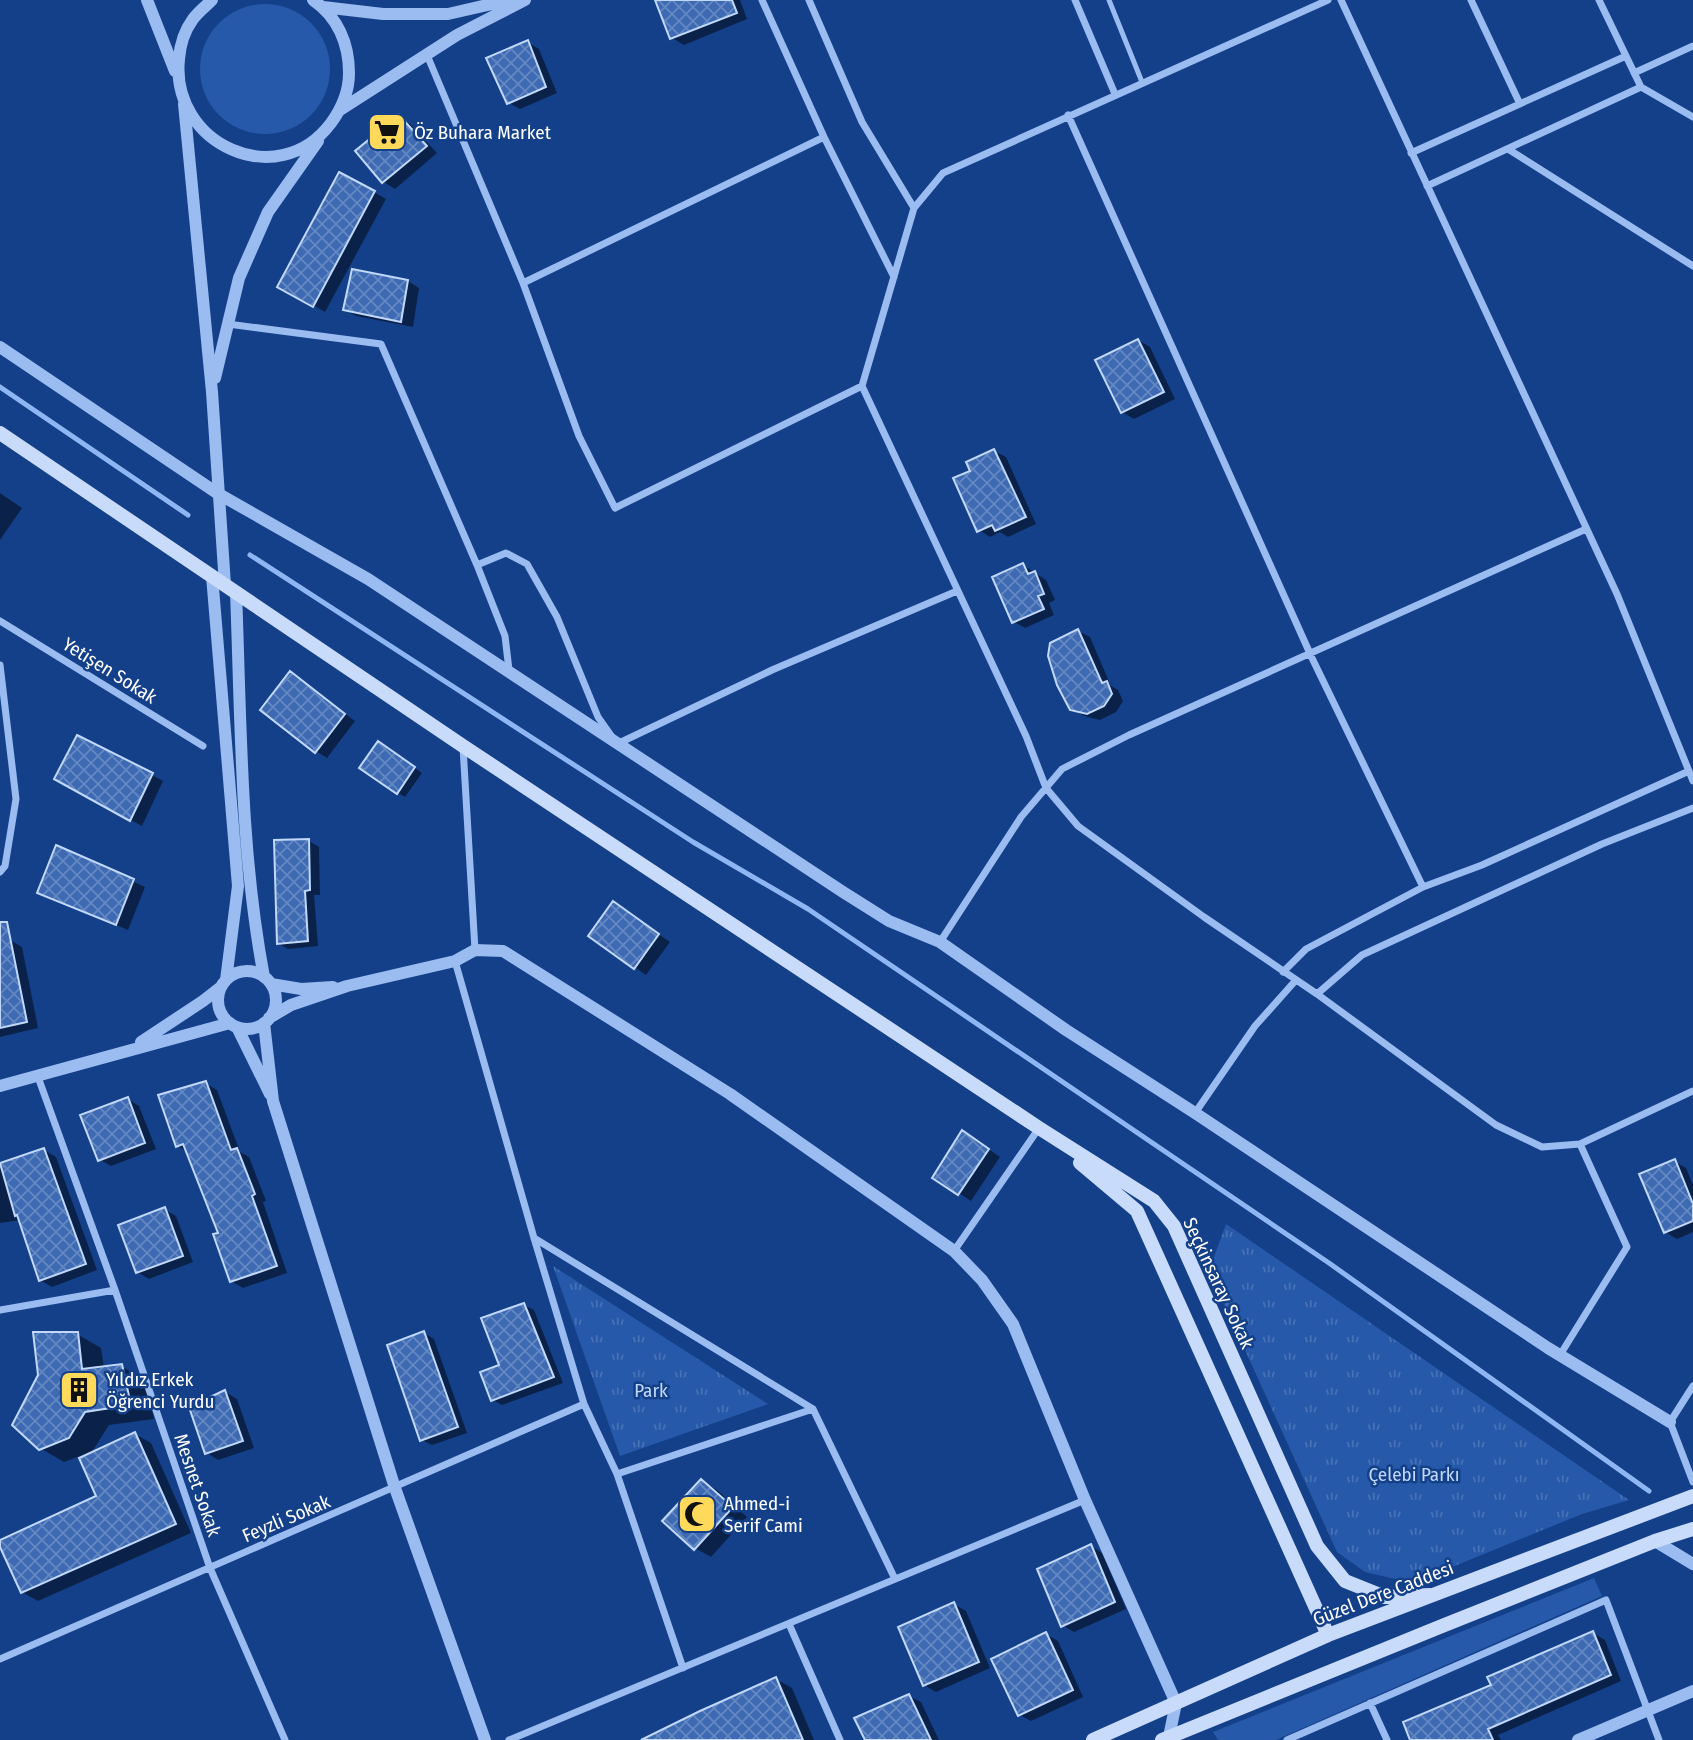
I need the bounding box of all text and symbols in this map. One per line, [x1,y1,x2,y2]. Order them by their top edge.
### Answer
supermarket icon: Öz Buhara Market [366,111,408,153]
place label: Öz Buhara Market [414,121,552,144]
street label: Yetişen Sokak [58,632,161,709]
street label: Seçkinsaray Sokak [1178,1214,1259,1353]
place label: Yıldız Erkek Öğrenci Yurdu [106,1368,214,1413]
building icon: Yıldız Erkek Öğrenci Yurdu [58,1369,100,1411]
park label: Park [634,1379,668,1402]
street label: Mesnet Sokak [169,1431,226,1540]
park label: Çelebi Parkı [1369,1463,1459,1486]
street label: Feyzli Sokak [239,1490,334,1547]
place label: Ahmed-i Serif Cami [724,1492,803,1537]
mosque icon: Ahmed-i Serif Cami [676,1493,718,1535]
street label: Güzel Dere Caddesi [1310,1556,1457,1631]

